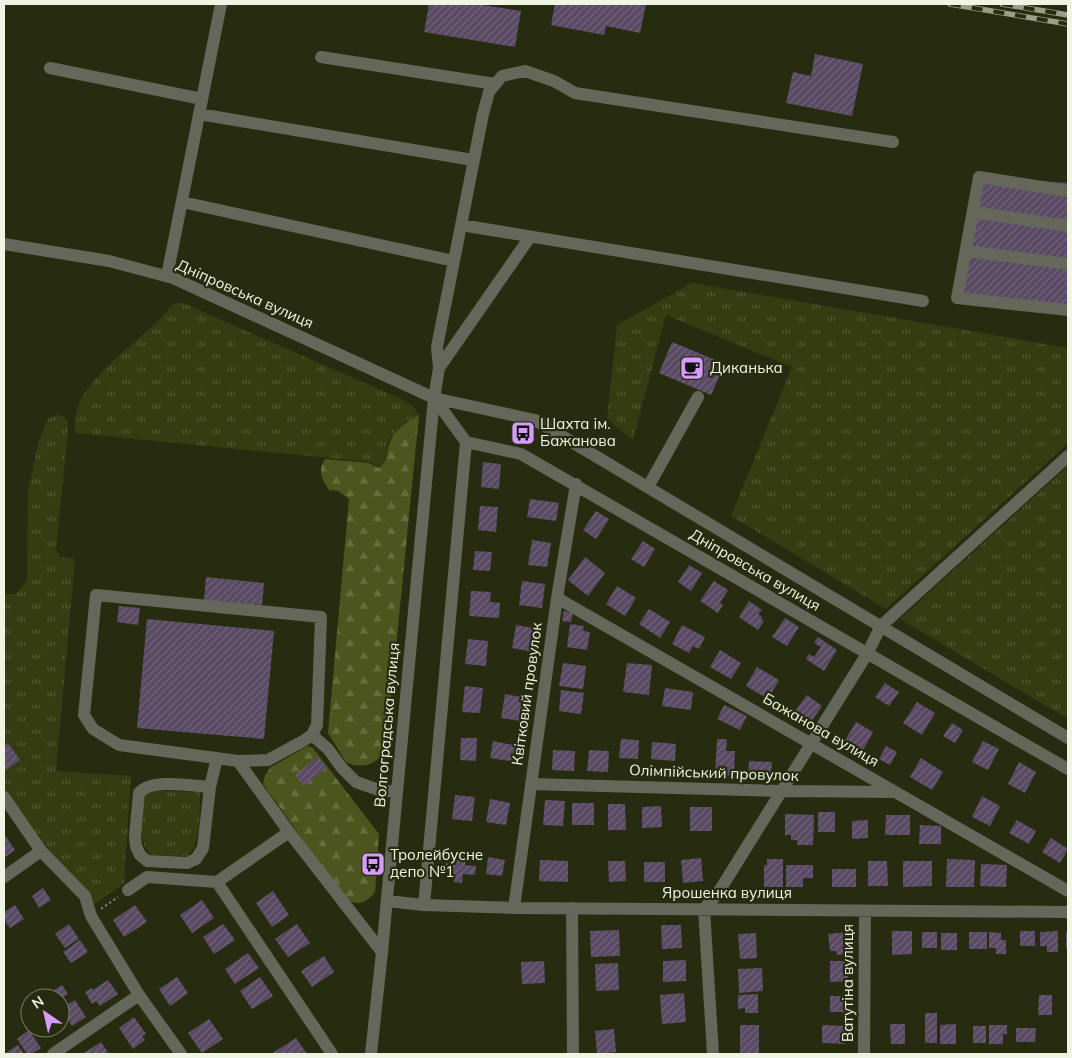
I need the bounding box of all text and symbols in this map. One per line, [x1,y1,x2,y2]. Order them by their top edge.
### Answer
street label: Дніпровська вулиця [174,255,317,332]
cafe icon: Диканька [679,355,705,381]
place label: Диканька [710,358,783,377]
place label: Шахта ім. Бажанова [540,414,616,450]
bus stop icon: Шахта ім. Бажанова [510,420,536,446]
street label: Дніпровська вулиця [686,524,824,615]
street label: Квітковий провулок [507,620,546,767]
street label: Волгоградська вулиця [370,642,403,808]
street label: Бажанова вулиця [760,689,883,771]
street label: Олімпійський провулок [629,760,800,785]
place label: Тролейбусне депо №1 [390,845,483,881]
bus stop icon: Тролейбусне депо №1 [360,851,386,877]
street label: Ярошенка вулиця [662,883,792,902]
street label: Ватутіна вулиця [838,924,857,1042]
north arrow [20,988,70,1038]
text: N [28,992,47,1013]

